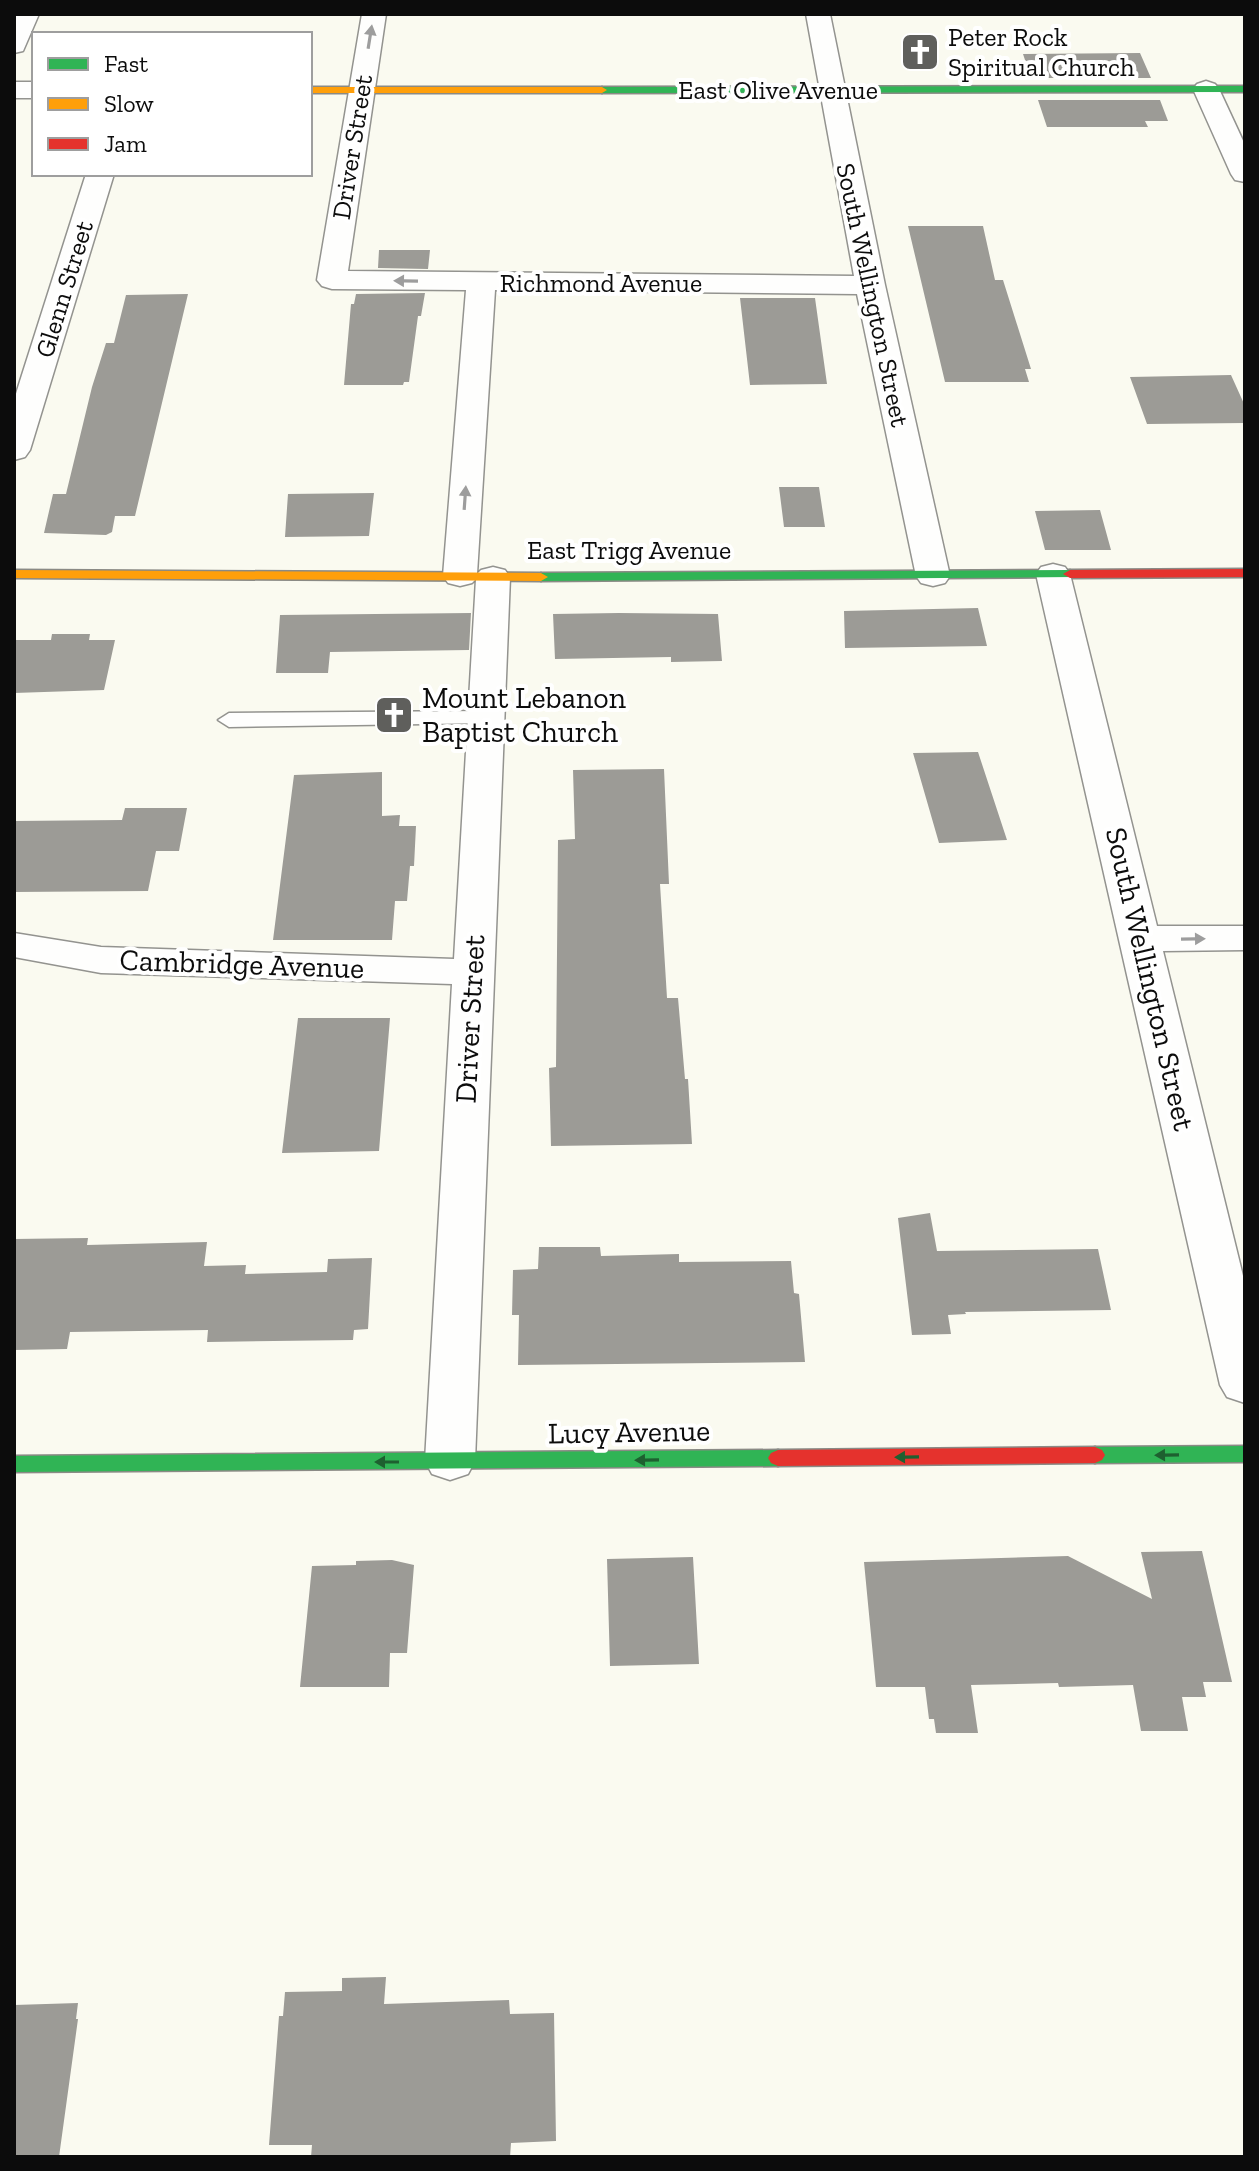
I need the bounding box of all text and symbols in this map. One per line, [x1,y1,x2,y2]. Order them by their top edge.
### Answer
place label: Peter Rock Spiritual Church [948,21,1135,83]
one-way arrow [364,24,377,49]
church icon: Peter Rock Spiritual Church [899,31,941,73]
legend [32,32,312,176]
text: Fast [104,49,148,78]
street label: Driver Street [325,72,379,222]
street label: East Olive Avenue [678,74,878,106]
text: Slow [104,89,154,118]
text: Jam [104,129,147,158]
street label: South Wellington Street [829,160,917,430]
street label: Glenn Street [28,216,100,361]
street label: Richmond Avenue [500,267,702,299]
one-way arrow [393,275,418,287]
one-way arrow [459,485,472,510]
street label: East Trigg Avenue [527,534,731,566]
place label: Mount Lebanon Baptist Church [422,680,626,750]
church icon: Mount Lebanon Baptist Church [373,694,415,736]
street label: South Wellington Street [1098,824,1202,1134]
one-way arrow [1181,933,1206,945]
street label: Driver Street [448,934,492,1104]
street label: Cambridge Avenue [119,942,365,986]
street label: Lucy Avenue [548,1413,710,1451]
one-way arrow [1154,1449,1179,1461]
one-way arrow [894,1451,919,1463]
one-way arrow [634,1453,659,1466]
one-way arrow [374,1456,399,1468]

